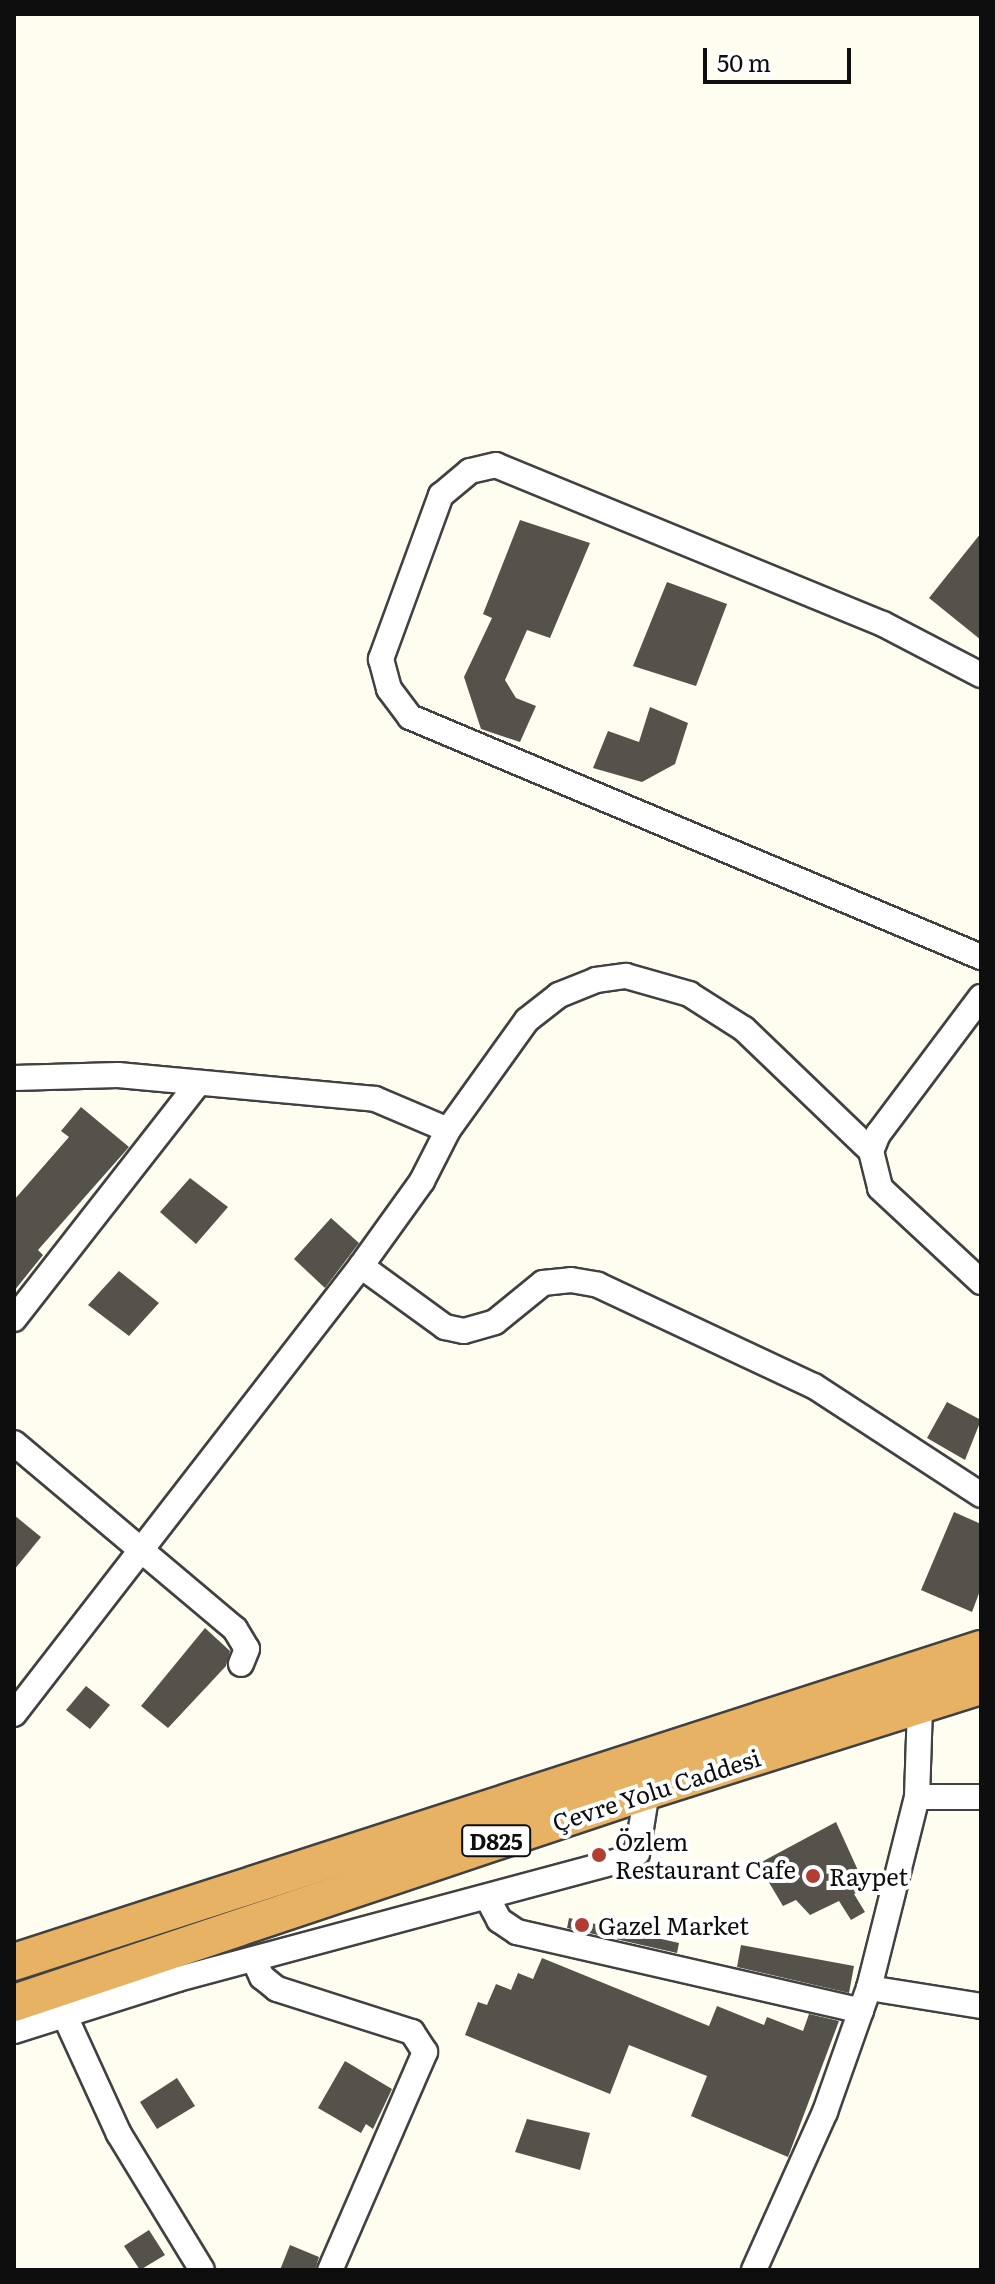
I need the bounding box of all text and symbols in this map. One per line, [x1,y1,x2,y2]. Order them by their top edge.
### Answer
scale bar [707,32,855,82]
text: 50 m [717,44,771,79]
street label: Çevre Yolu Caddesi [548,1742,764,1836]
road number: D825 [460,1823,532,1859]
place label: Özlem Restaurant Cafe [615,1827,796,1883]
marker: Özlem Restaurant Cafe [590,1846,608,1864]
place label: Raypet [829,1862,908,1890]
marker: Raypet [804,1867,822,1885]
place label: Gazel Market [598,1911,749,1939]
marker: Gazel Market [573,1916,591,1934]

